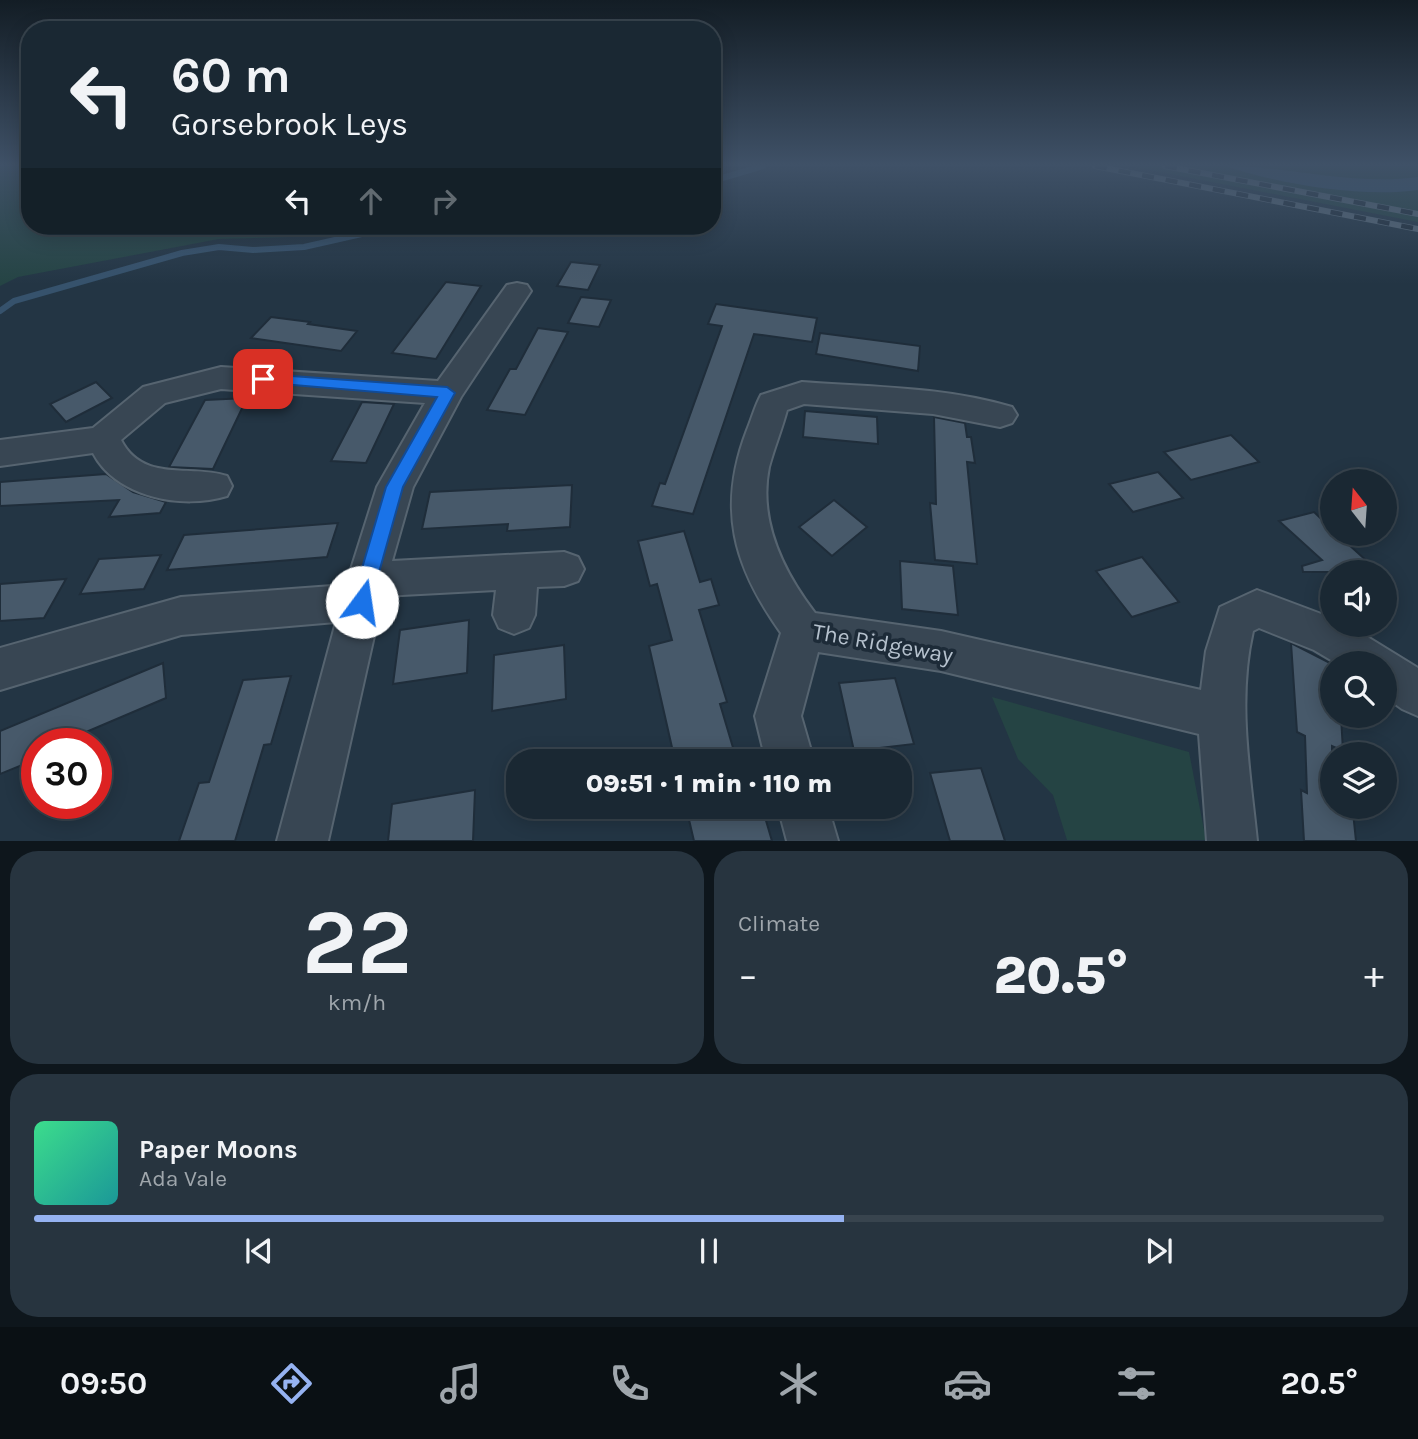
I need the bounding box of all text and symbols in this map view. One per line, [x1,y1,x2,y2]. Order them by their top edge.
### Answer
text: 60 m [171,47,291,104]
icon: left [56,49,147,140]
text: Gorsebrook Leys [171,106,408,143]
icon: left [279,182,317,220]
icon: ahead [352,182,390,220]
icon: right [425,182,463,220]
pin [233,349,293,409]
icon: arrive [244,360,282,398]
north arrow [1320,469,1396,546]
map controls [1320,469,1397,819]
button: sound [1320,560,1397,637]
position arrow [325,565,399,639]
street label: The Ridgeway [811,618,955,669]
button: search [1320,651,1397,728]
speed limit sign: 30 [21,728,112,819]
button: layers [1320,742,1397,819]
text: 09:51 · 1 min · 110 m [586,768,832,799]
text: 22 [302,890,412,996]
text: Climate [738,910,820,937]
text: 20.5° [993,945,1129,1006]
text: − [738,953,758,998]
text: + [1364,953,1384,998]
text: km/h [328,989,386,1016]
text: Paper Moons [139,1134,298,1165]
text: Ada Vale [139,1165,227,1192]
icon: previous [240,1232,278,1270]
icon: pause [690,1232,728,1270]
icon: next [1140,1232,1178,1270]
icon: directions [267,1359,316,1408]
icon: music [436,1359,485,1408]
icon: phone [605,1359,654,1408]
icon: climate [774,1359,823,1408]
icon: car [943,1359,992,1408]
icon: filters [1112,1359,1161,1408]
text: 09:50 [60,1365,147,1402]
text: 20.5° [1280,1365,1358,1402]

